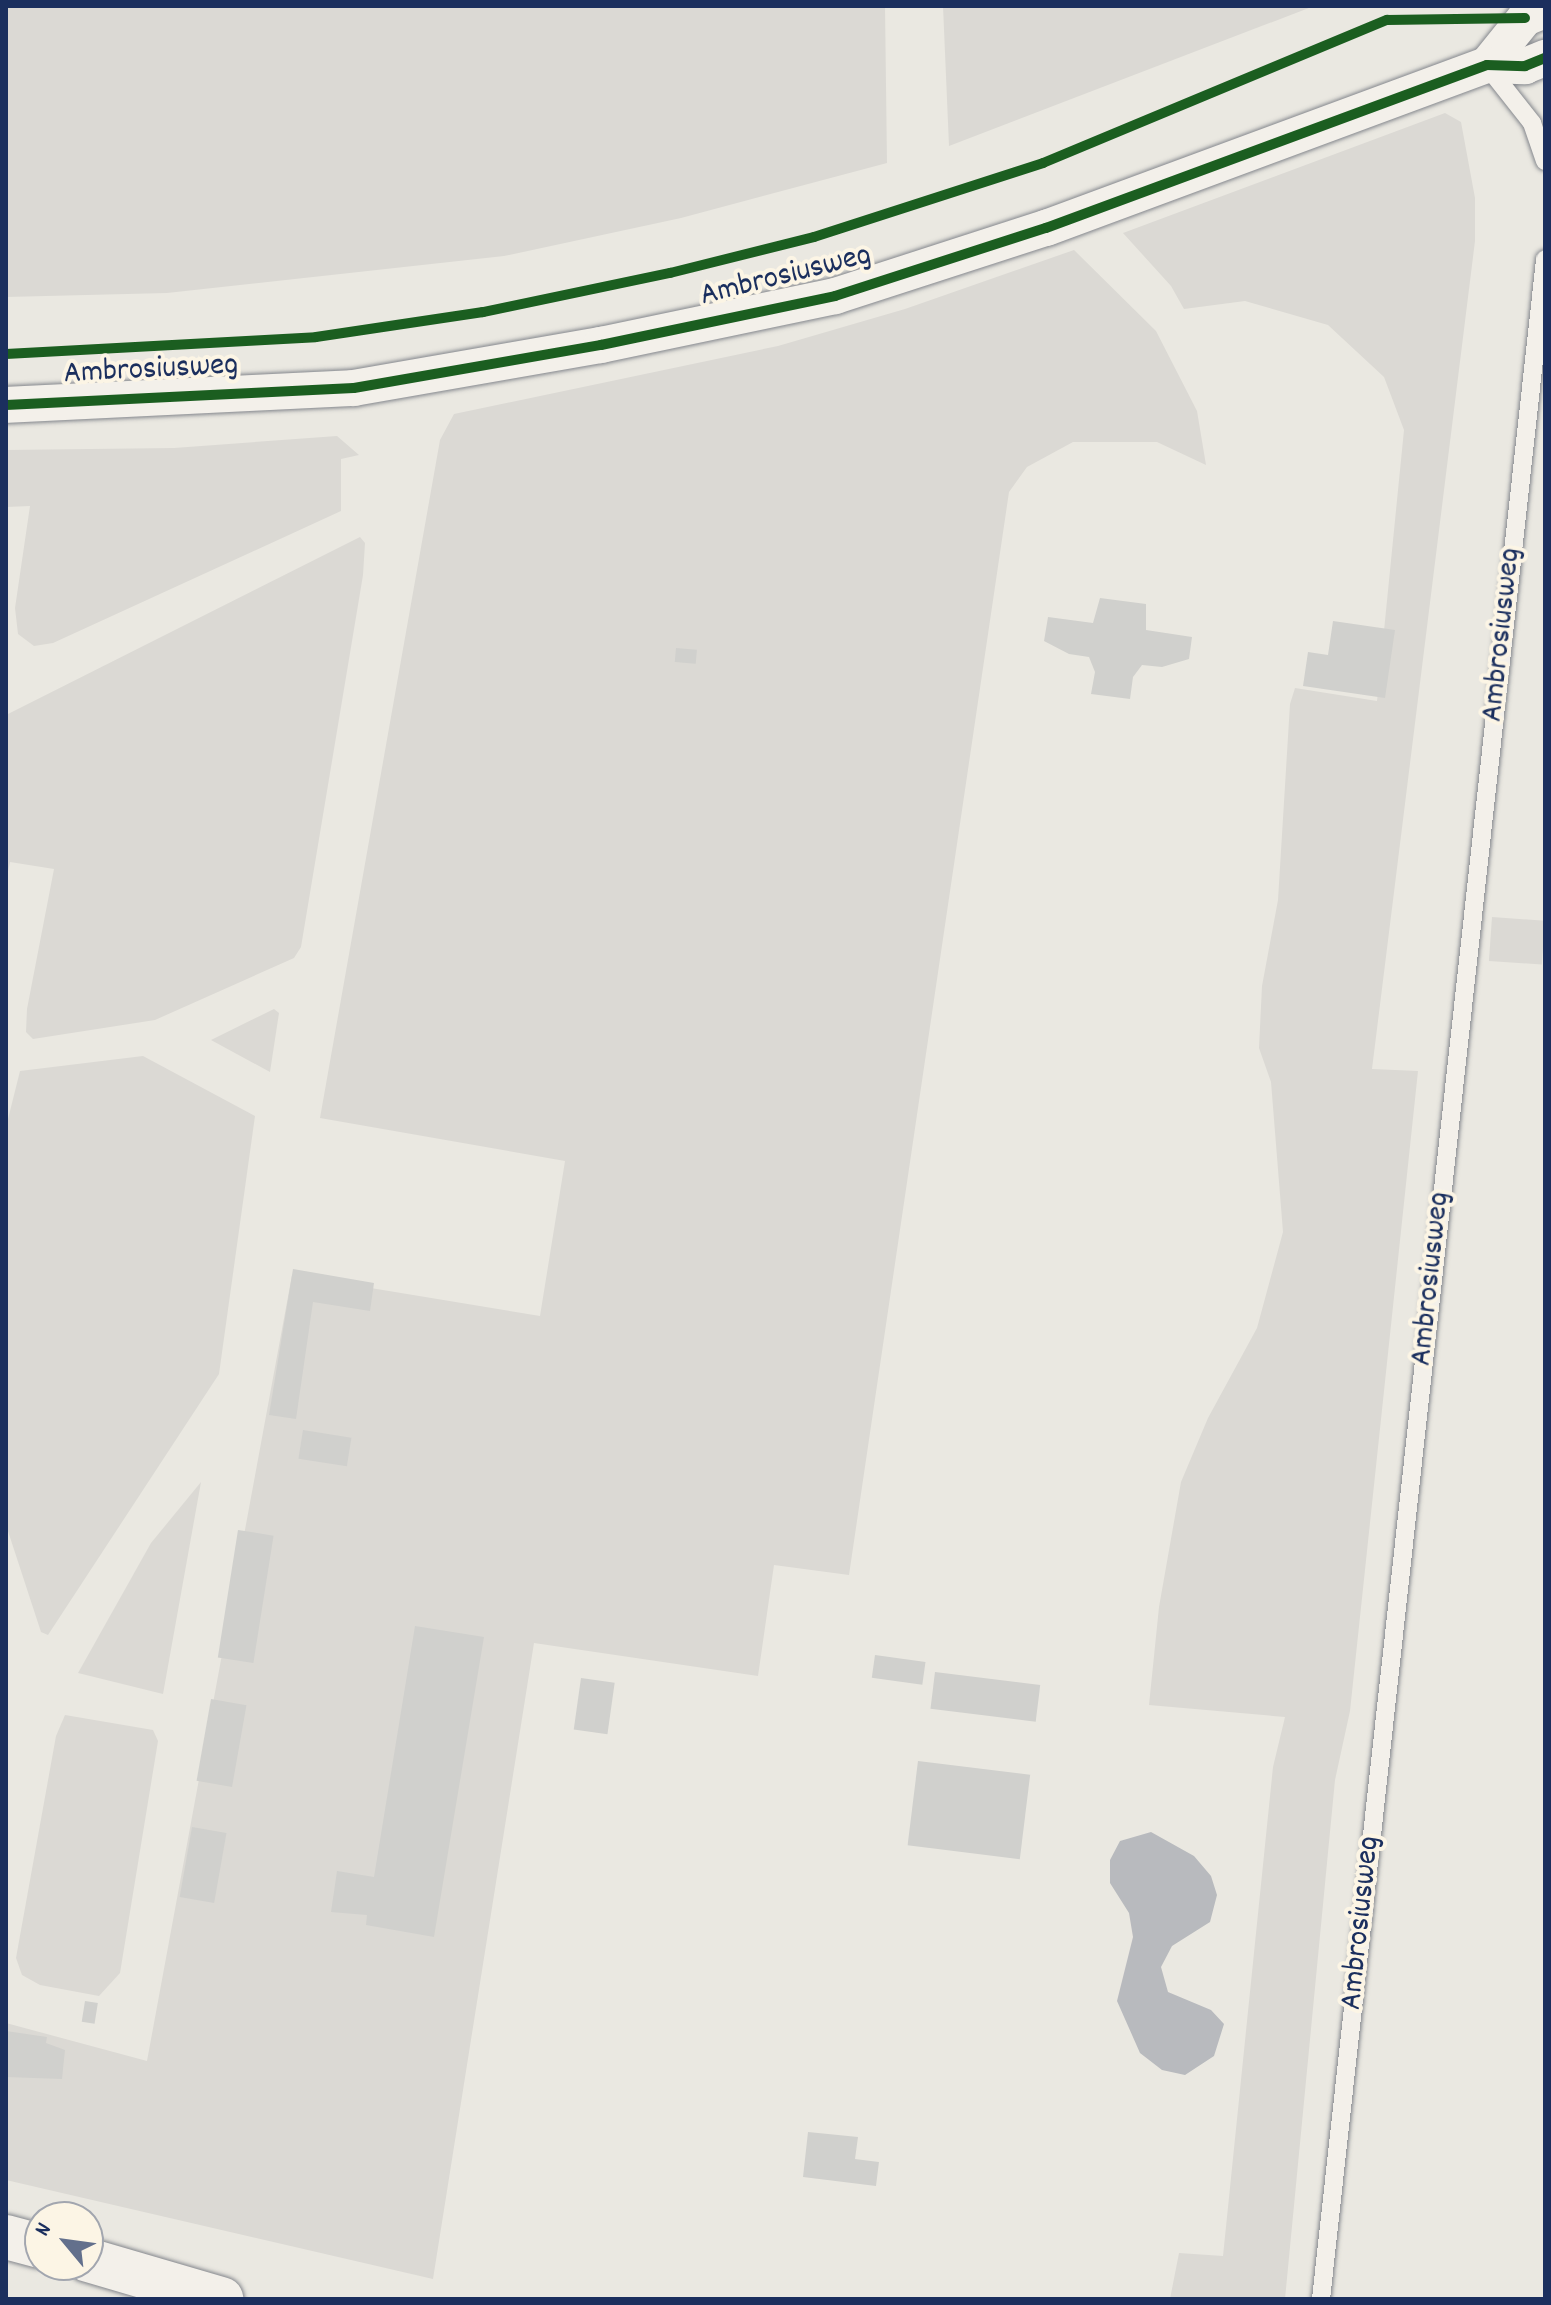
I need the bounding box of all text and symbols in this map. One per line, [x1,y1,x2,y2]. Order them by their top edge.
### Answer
street label: Ambrosiusweg [697,237,875,317]
street label: Ambrosiusweg [63,347,239,395]
street label: Ambrosiusweg [1475,546,1531,724]
street label: Ambrosiusweg [1404,1190,1460,1368]
street label: Ambrosiusweg [1334,1834,1390,2012]
north arrow [24,2201,104,2281]
text: N [28,2218,61,2242]

